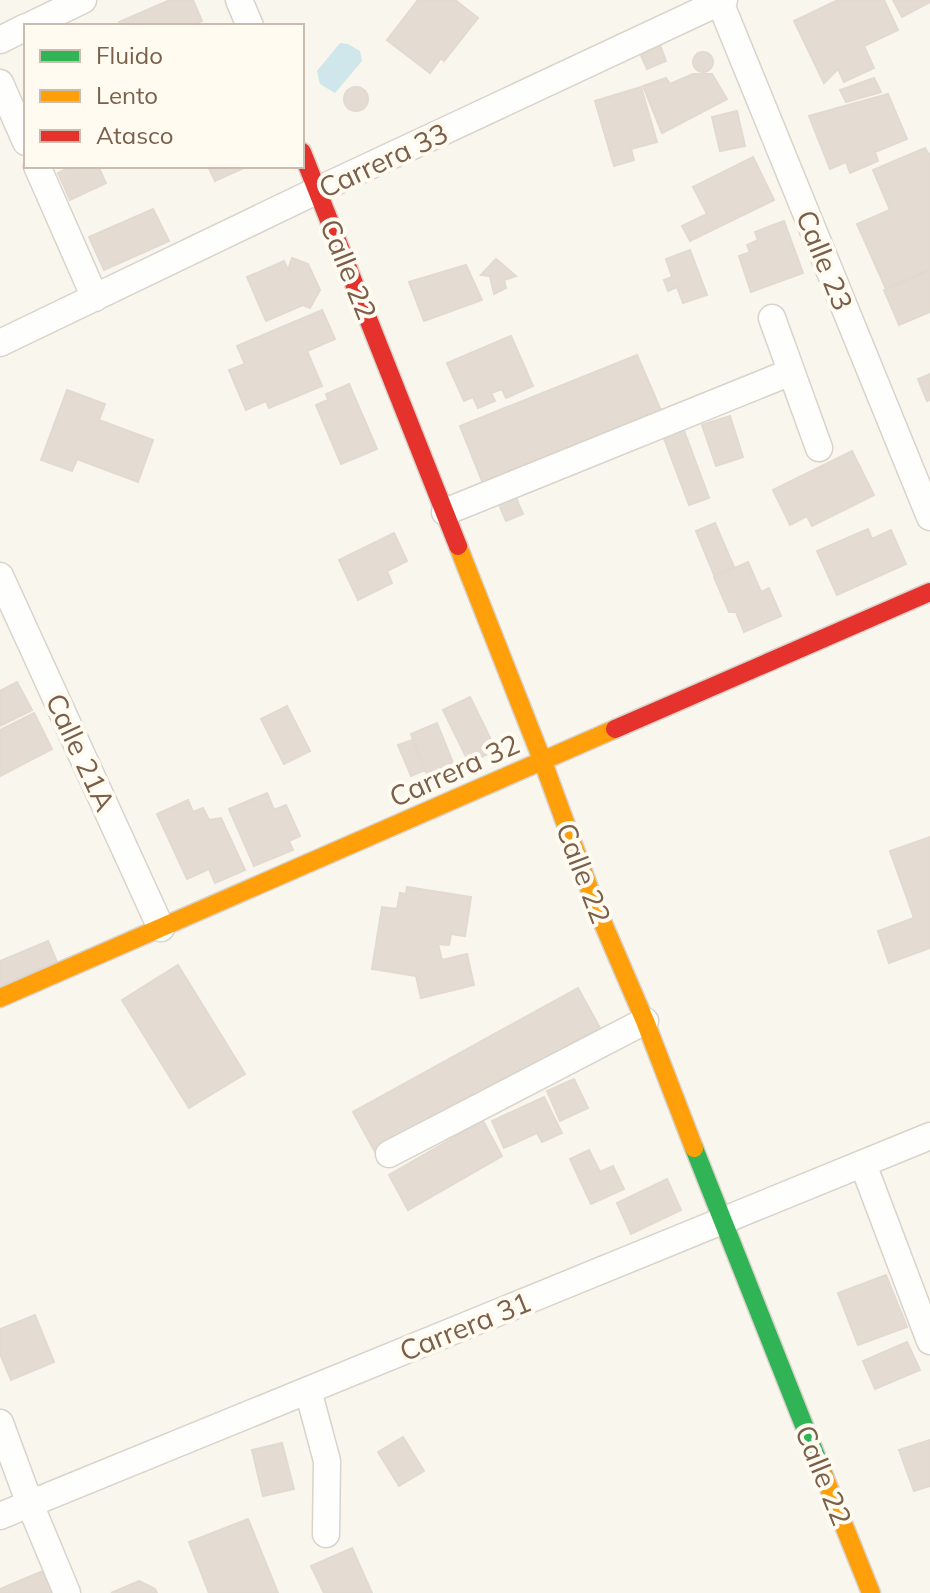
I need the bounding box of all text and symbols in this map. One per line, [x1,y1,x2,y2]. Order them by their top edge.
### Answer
legend [24,24,304,168]
text: Fluido [96,40,163,70]
text: Lento [96,80,158,110]
street label: Carrera 33 [313,115,453,205]
text: Atasco [96,120,173,150]
street label: Calle 23 [789,205,861,315]
street label: Calle 22 [313,214,385,324]
street label: Calle 21A [39,688,124,817]
street label: Carrera 32 [384,726,524,814]
street label: Calle 22 [549,818,619,928]
street label: Carrera 31 [394,1284,536,1368]
street label: Calle 22 [788,1420,860,1530]

